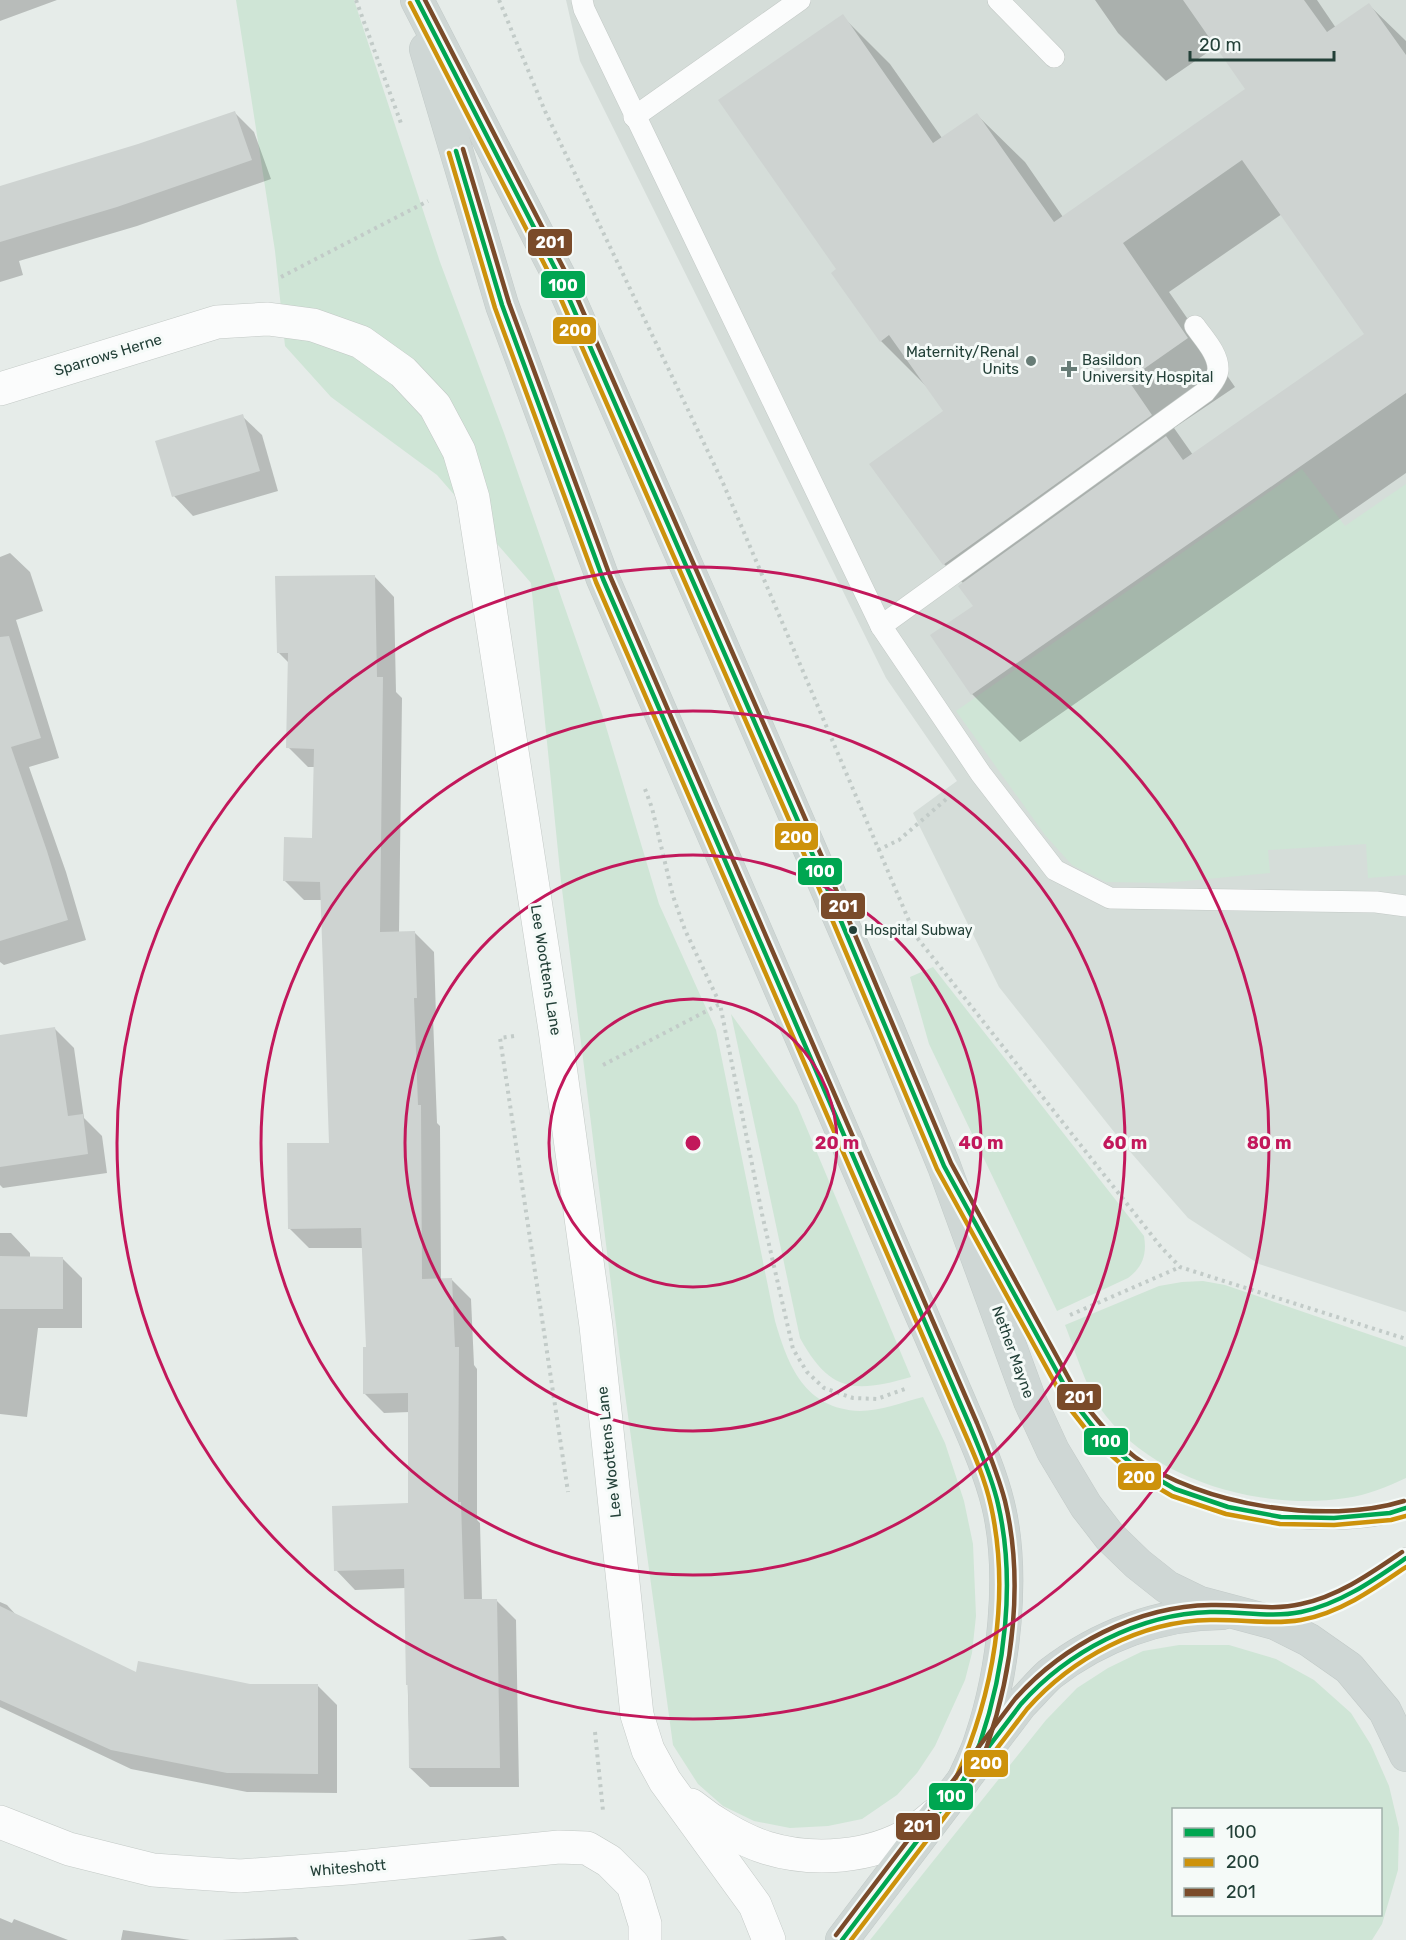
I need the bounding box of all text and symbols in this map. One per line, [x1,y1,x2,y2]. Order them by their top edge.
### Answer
scale bar [1190,24,1334,62]
text: 20 m [1199,34,1241,56]
line badge: 201 [527,228,573,257]
text: 201 [535,233,565,252]
line badge: 100 [540,270,586,299]
text: 100 [548,276,578,295]
line badge: 200 [552,316,597,345]
text: 200 [559,321,591,340]
street label: Sparrows Herne [52,330,164,380]
place label: Maternity/Renal Units [906,343,1019,378]
place label: Basildon University Hospital [1082,351,1213,386]
marker: Maternity/Renal Units [1024,354,1038,368]
marker: Basildon University Hospital [1060,360,1078,378]
line badge: 200 [774,822,819,851]
text: 200 [780,828,812,847]
line badge: 100 [797,857,843,886]
text: 100 [805,862,835,881]
line badge: 201 [820,892,866,920]
text: 201 [828,897,858,916]
street label: Lee Woottens Lane [527,903,565,1037]
place label: Hospital Subway [864,922,973,939]
marker: Hospital Subway [847,924,859,936]
text: 20 m [815,1132,859,1154]
text: 40 m [959,1132,1003,1154]
text: 60 m [1103,1132,1147,1154]
text: 80 m [1247,1132,1291,1154]
centre of rings [683,1133,703,1153]
street label: Nether Mayne [988,1303,1038,1401]
line badge: 201 [1056,1383,1102,1411]
street label: Lee Woottens Lane [593,1385,625,1519]
text: 201 [1064,1388,1094,1407]
line badge: 100 [1083,1427,1129,1456]
text: 100 [1091,1432,1121,1451]
line badge: 200 [1117,1462,1162,1491]
text: 200 [1123,1468,1155,1487]
line badge: 200 [963,1749,1009,1778]
text: 200 [970,1754,1002,1773]
line badge: 100 [928,1782,974,1811]
text: 100 [936,1787,966,1806]
legend [1172,1808,1382,1916]
line badge: 201 [895,1812,941,1841]
text: 201 [903,1817,933,1836]
text: 100 [1226,1821,1257,1843]
text: 200 [1226,1851,1259,1873]
street label: Whiteshott [309,1856,387,1880]
text: 201 [1226,1881,1256,1903]

